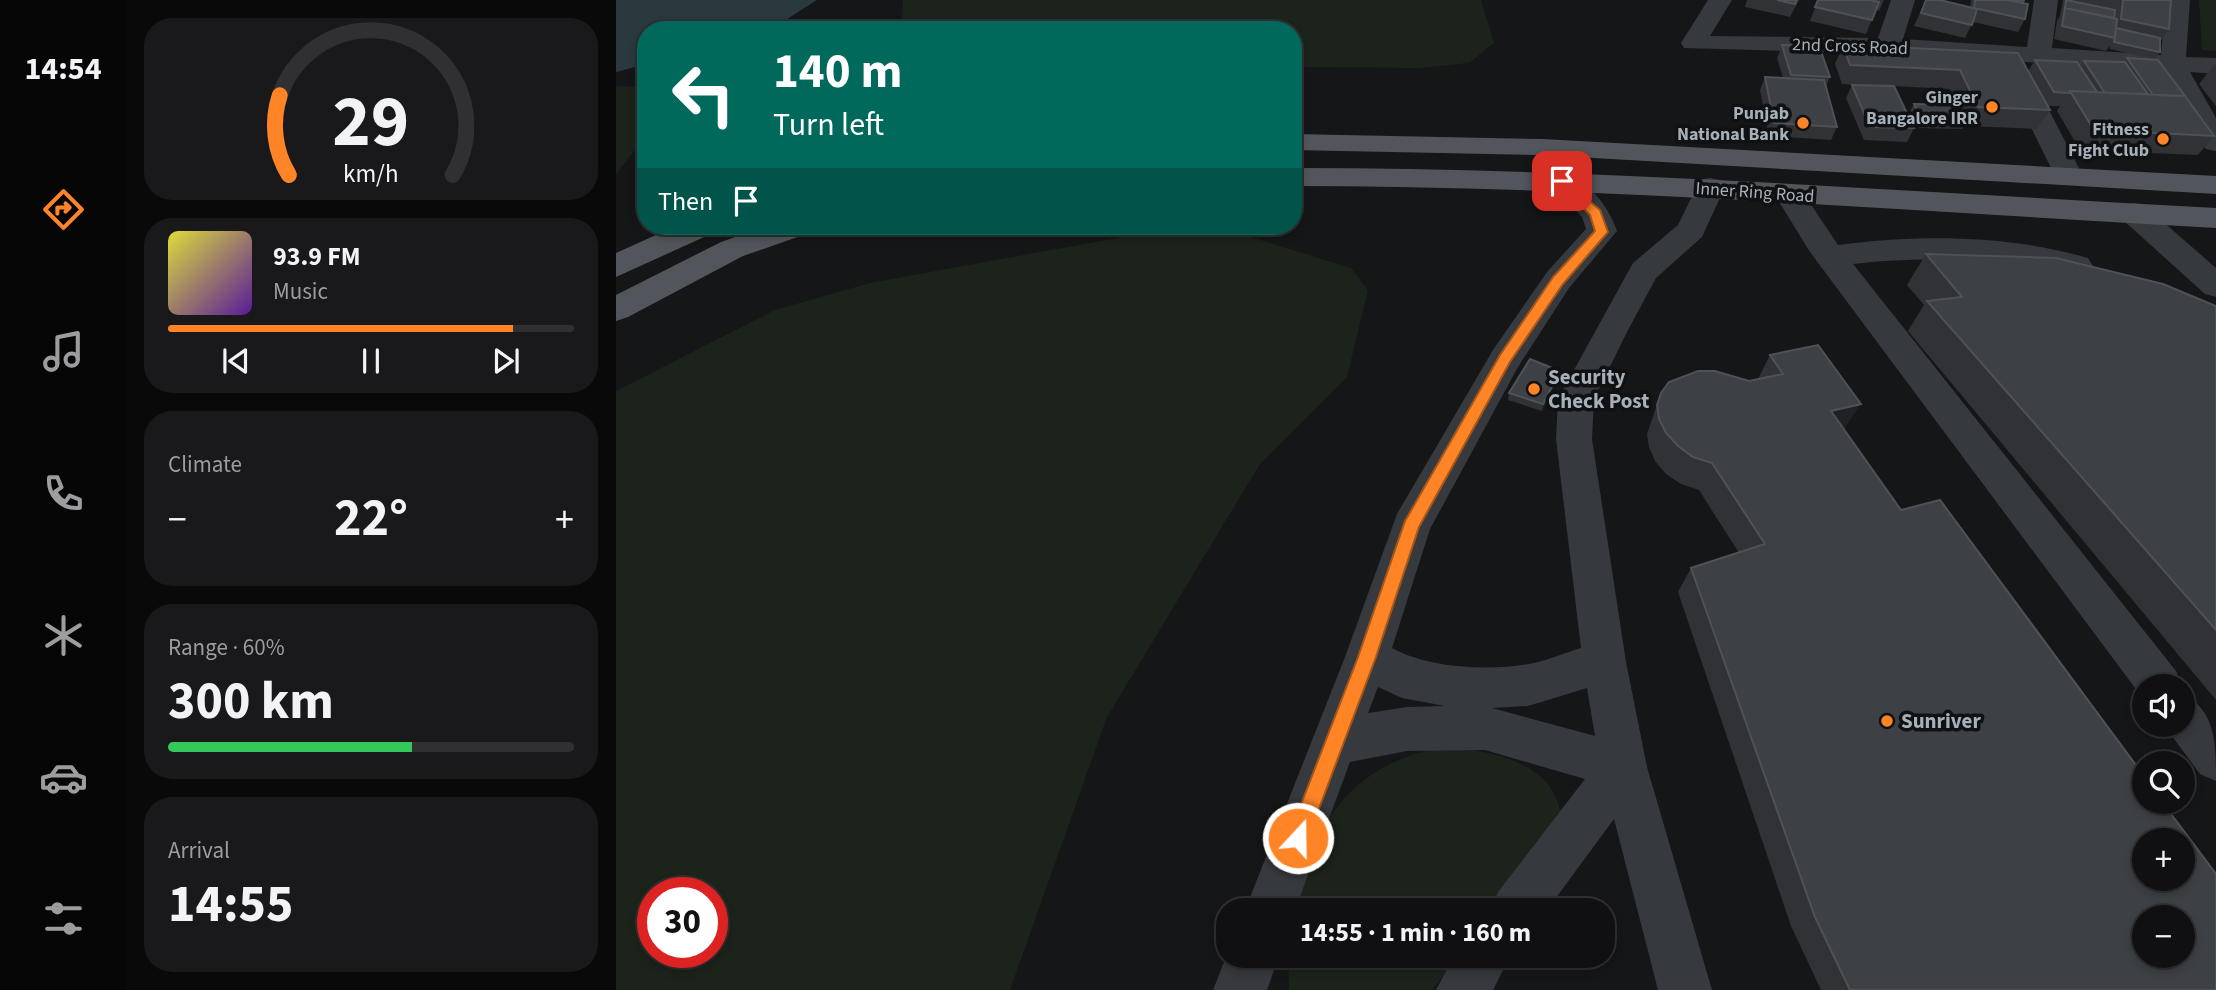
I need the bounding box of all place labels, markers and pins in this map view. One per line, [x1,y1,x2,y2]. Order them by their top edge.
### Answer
place label: Ginger Bangalore IRR [1866,85,1979,131]
marker: Ginger Bangalore IRR [1984,99,2000,115]
place label: Punjab National Bank [1677,101,1789,147]
marker: Punjab National Bank [1795,115,1811,131]
place label: Fitness Fight Club [2068,117,2149,163]
marker: Fitness Fight Club [2155,131,2171,147]
pin [1532,151,1592,211]
place label: Security Check Post [1548,362,1649,416]
marker: Security Check Post [1526,381,1542,397]
place label: Sunriver [1901,706,1981,736]
marker: Sunriver [1879,713,1895,729]

